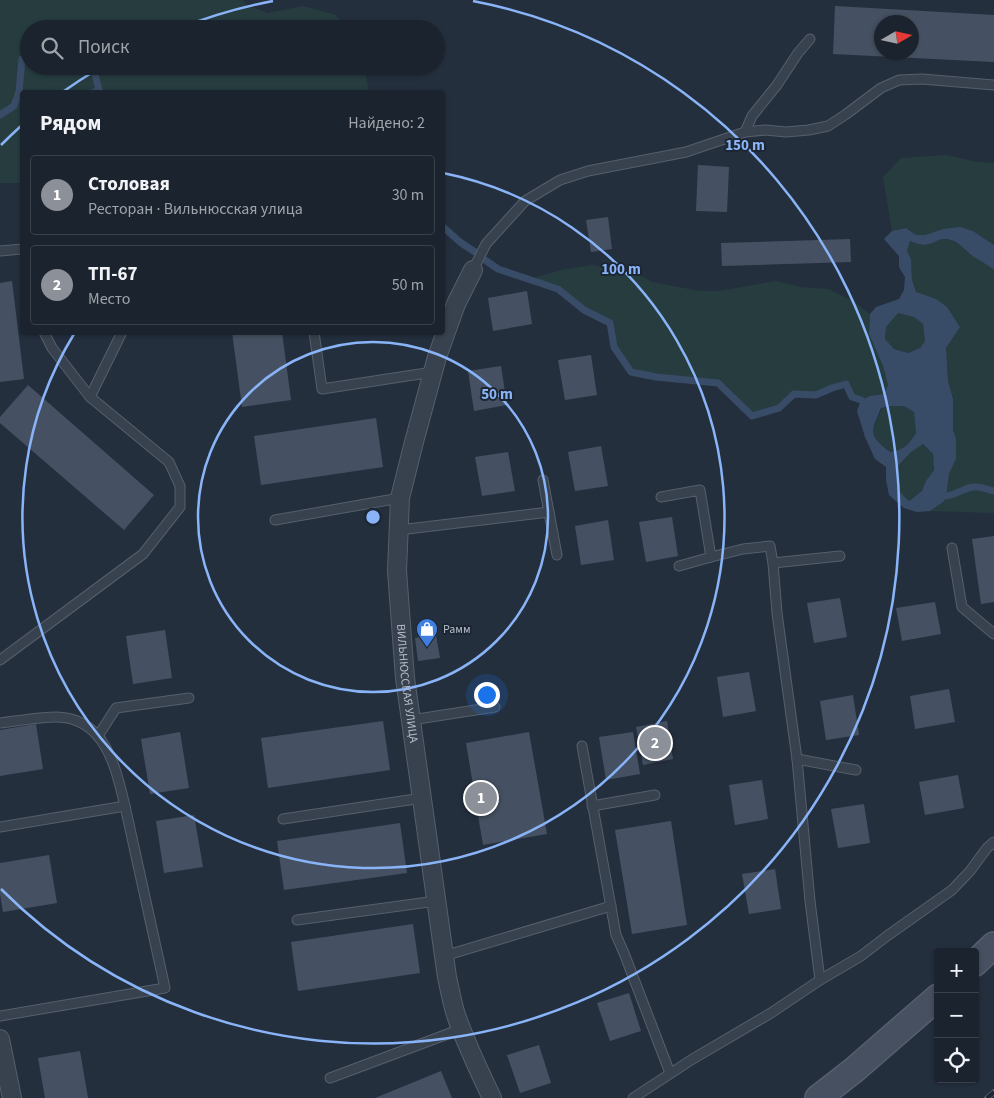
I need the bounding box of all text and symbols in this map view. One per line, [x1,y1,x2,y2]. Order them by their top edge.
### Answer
north arrow [874,15,919,60]
search box [20,20,445,75]
icon: search [38,34,66,62]
text: Поиск [78,34,129,61]
text: Рядом [40,108,101,138]
text: Найдено: 2 [348,112,425,134]
text: 150 m [725,135,765,156]
text: Столовая [88,171,170,198]
text: 1 [53,184,61,206]
text: 30 m [392,184,424,206]
text: Ресторан · Вильнюсская улица [88,198,303,220]
text: 100 m [601,259,641,280]
text: ТП-67 [88,261,138,288]
text: 2 [53,274,61,296]
text: 50 m [392,274,424,296]
text: Место [88,288,131,310]
text: 50 m [481,384,513,405]
centre of rings [364,508,382,526]
shop icon: Рамм [415,617,439,648]
place label: Рамм [443,621,471,638]
street label: ВИЛЬНЮССКАЯ УЛИЦА [392,623,423,744]
your location [474,682,500,708]
pin: 2 [639,724,671,762]
pin: 1 [465,779,497,817]
map controls [934,948,979,1083]
button: + [934,948,979,993]
button: − [934,993,979,1038]
button: locate [934,1038,979,1083]

